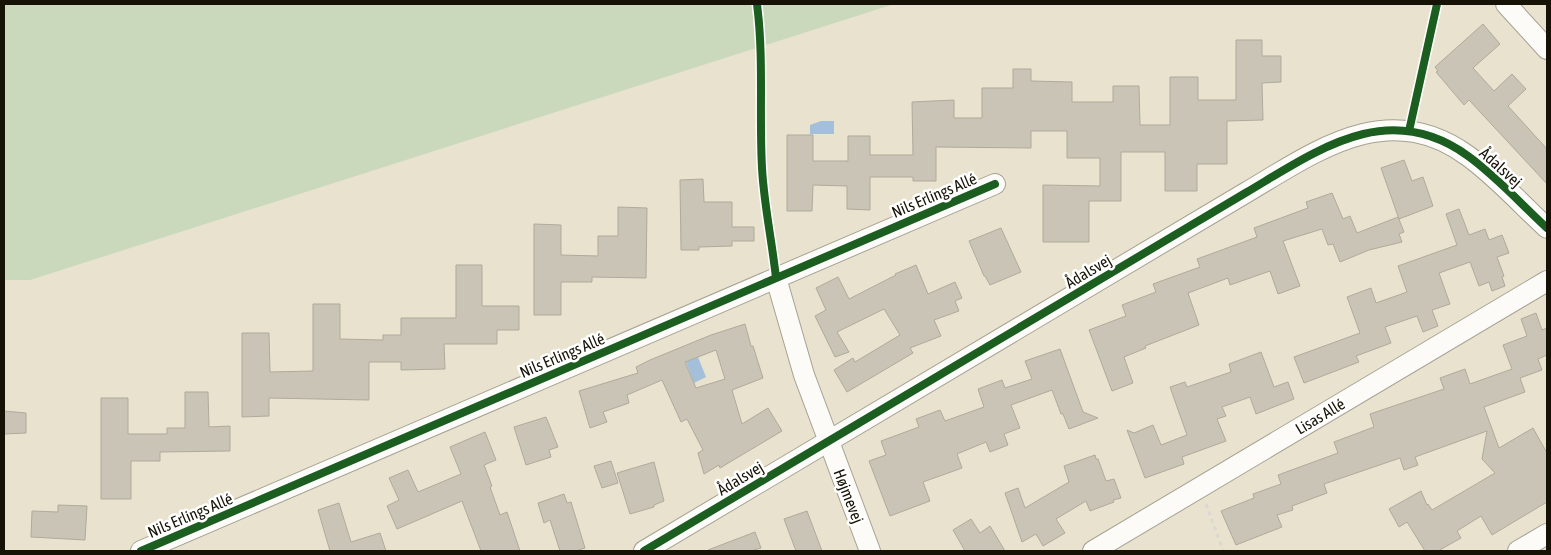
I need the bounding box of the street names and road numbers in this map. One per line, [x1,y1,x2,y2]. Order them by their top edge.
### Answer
street label: Ådalsvej [1476,143,1526,191]
street label: Nils Erlings Allé [889,169,980,222]
street label: Ådalsvej [1061,250,1115,292]
street label: Nils Erlings Allé [517,329,608,382]
street label: Lisas Allé [1292,394,1348,438]
street label: Ådalsvej [713,457,767,499]
street label: Højmevej [830,466,868,526]
street label: Nils Erlings Allé [145,489,236,542]

